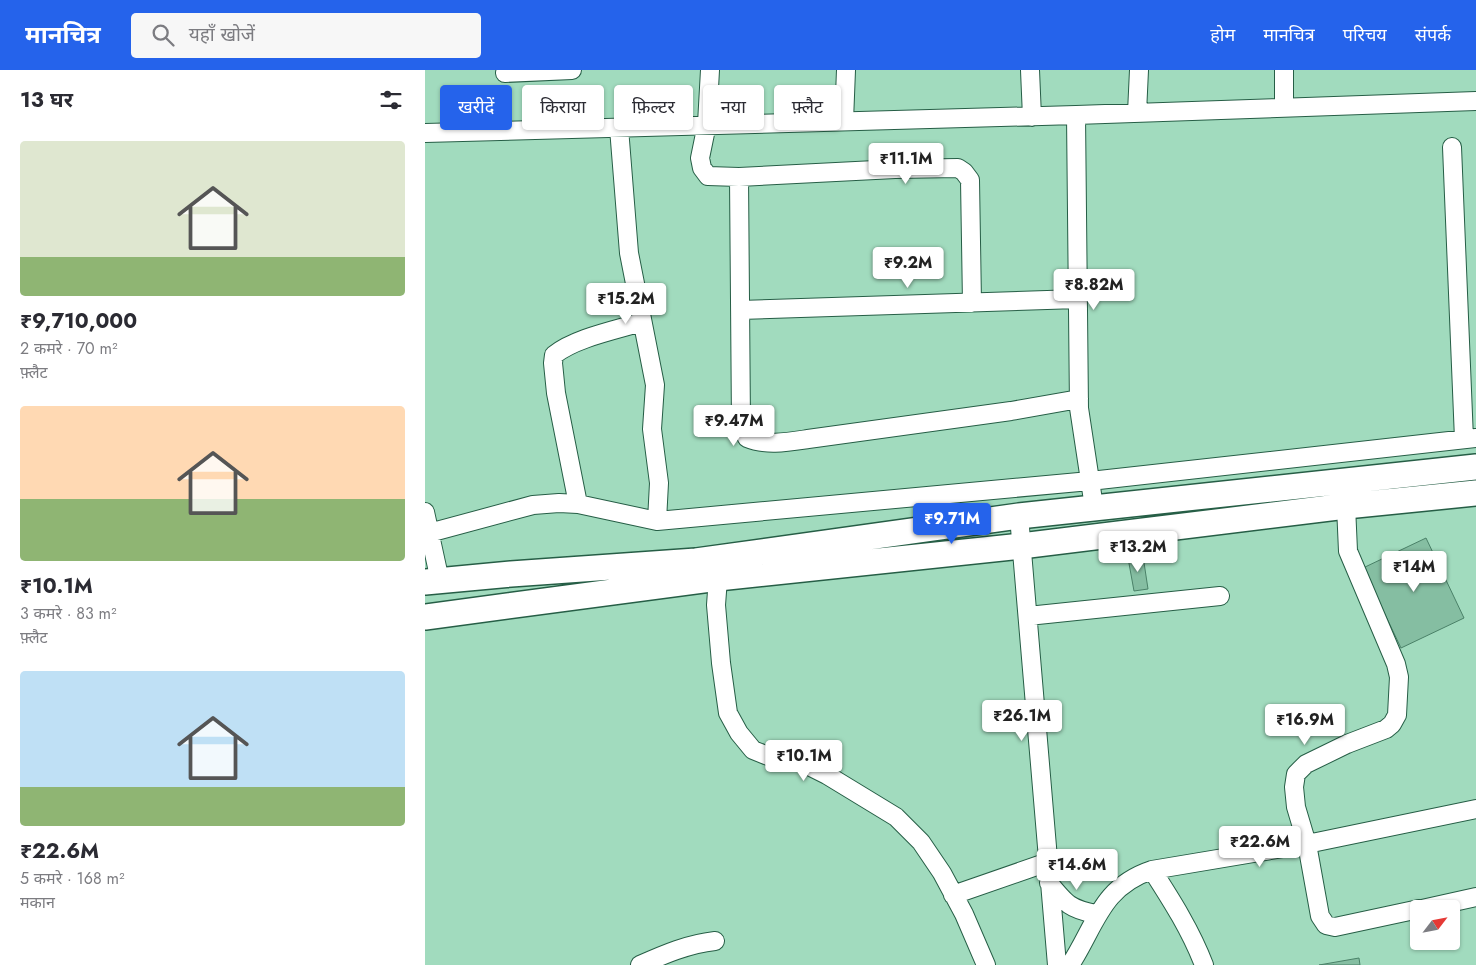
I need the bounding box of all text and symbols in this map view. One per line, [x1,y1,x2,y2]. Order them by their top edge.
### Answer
search box [131,13,481,58]
text: मानचित्र [25,17,101,52]
icon: search [149,21,177,49]
text: यहाँ खोजें [189,21,255,48]
text: होम [1210,22,1235,48]
text: मानचित्र [1263,22,1315,48]
text: परिचय [1343,22,1387,48]
text: संपर्क [1415,22,1451,48]
text: 13 घर [20,85,73,115]
chip: खरीदें [440,85,512,130]
chip: किराया [522,85,604,130]
chip: फ़िल्टर [614,85,693,130]
chip: नया [703,85,764,130]
chip: फ़्लैट [774,85,841,130]
icon: filters [377,86,405,114]
pin: ₹11.1M [865,142,947,185]
text: ₹11.1M [880,147,933,170]
icon: home [168,173,258,263]
pin: ₹9.2M [873,246,943,289]
text: ₹9.2M [884,251,932,274]
pin: ₹8.82M [1053,268,1135,311]
text: ₹8.82M [1065,273,1123,296]
pin: ₹15.2M [585,282,667,325]
text: ₹15.2M [597,287,655,310]
text: ₹9,710,000 [20,306,137,336]
text: 2 कमरे · 70 m² [20,337,118,360]
text: फ़्लैट [20,361,48,384]
pin: ₹9.47M [693,404,775,447]
text: ₹9.47M [705,409,763,432]
icon: home [168,438,258,528]
pin: ₹9.71M [911,502,993,545]
text: ₹9.71M [924,507,980,530]
pin: ₹13.2M [1097,530,1179,573]
text: ₹13.2M [1110,535,1166,558]
pin: ₹14M [1384,550,1444,593]
text: ₹14M [1393,555,1435,578]
text: ₹10.1M [20,571,93,601]
text: 3 कमरे · 83 m² [20,602,117,625]
text: फ़्लैट [20,626,48,649]
pin: ₹26.1M [981,700,1063,742]
icon: home [168,703,258,793]
text: ₹26.1M [993,704,1051,727]
pin: ₹16.9M [1264,704,1346,746]
text: ₹16.9M [1276,708,1334,731]
pin: ₹10.1M [763,740,845,782]
text: ₹10.1M [776,744,832,767]
pin: ₹22.6M [1219,826,1301,868]
text: ₹22.6M [1230,830,1290,853]
text: ₹22.6M [20,836,99,866]
pin: ₹14.6M [1036,848,1118,891]
text: ₹14.6M [1048,853,1106,876]
text: 5 कमरे · 168 m² [20,867,125,890]
text: मकान [20,891,55,914]
north arrow [1410,900,1460,950]
map controls [1410,900,1460,950]

